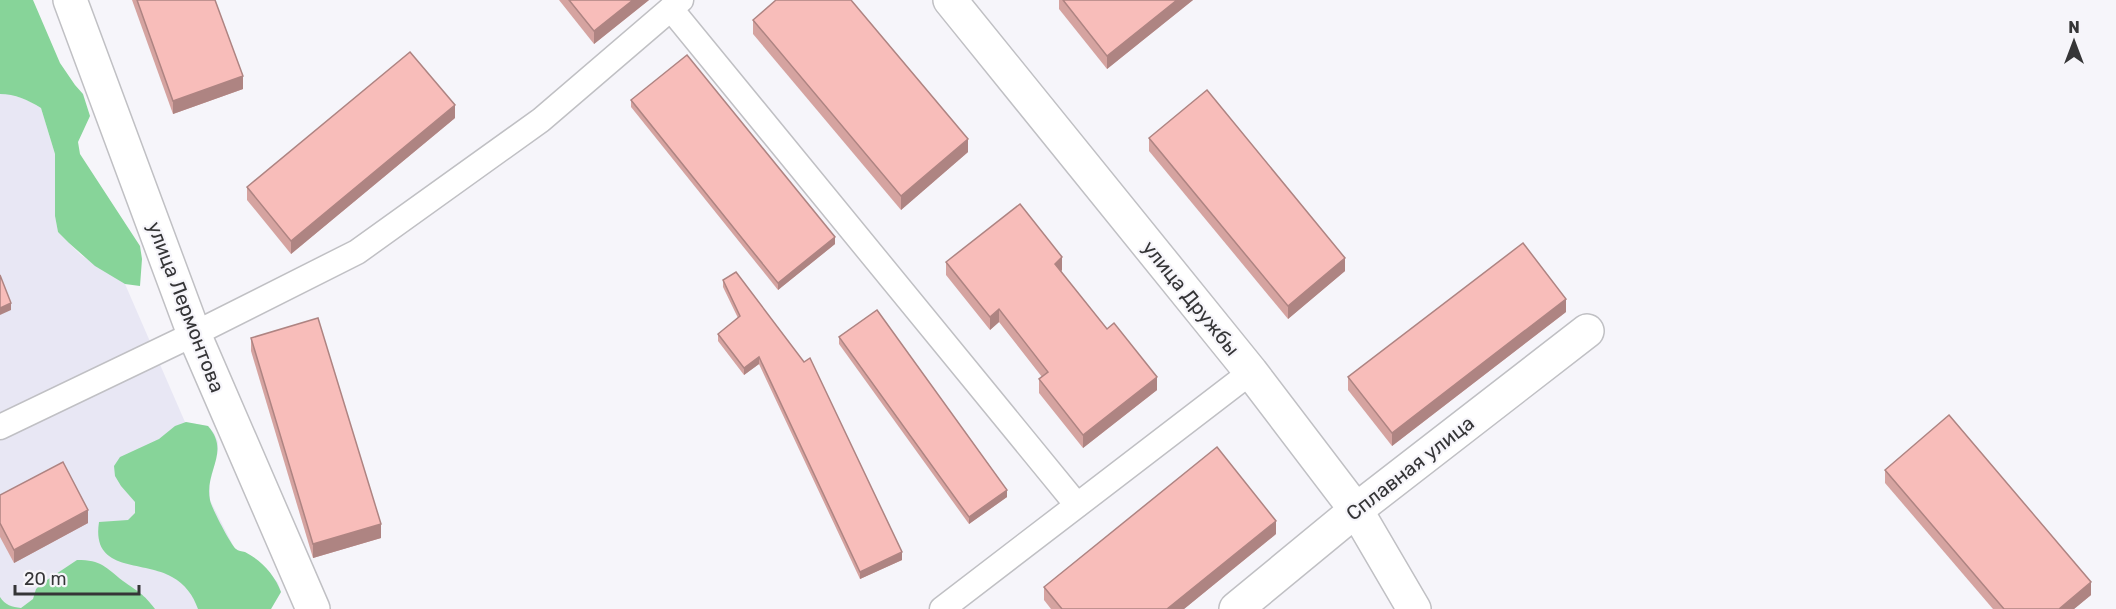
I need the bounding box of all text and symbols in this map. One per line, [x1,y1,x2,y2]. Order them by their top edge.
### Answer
north arrow [2044,12,2104,72]
text: N [2068,18,2080,37]
street label: улица Лермонтова [142,218,230,396]
street label: улица Дружбы [1137,236,1245,360]
street label: Сплавная улица [1341,411,1479,525]
scale bar [15,558,140,596]
text: 20 m [24,568,66,590]

